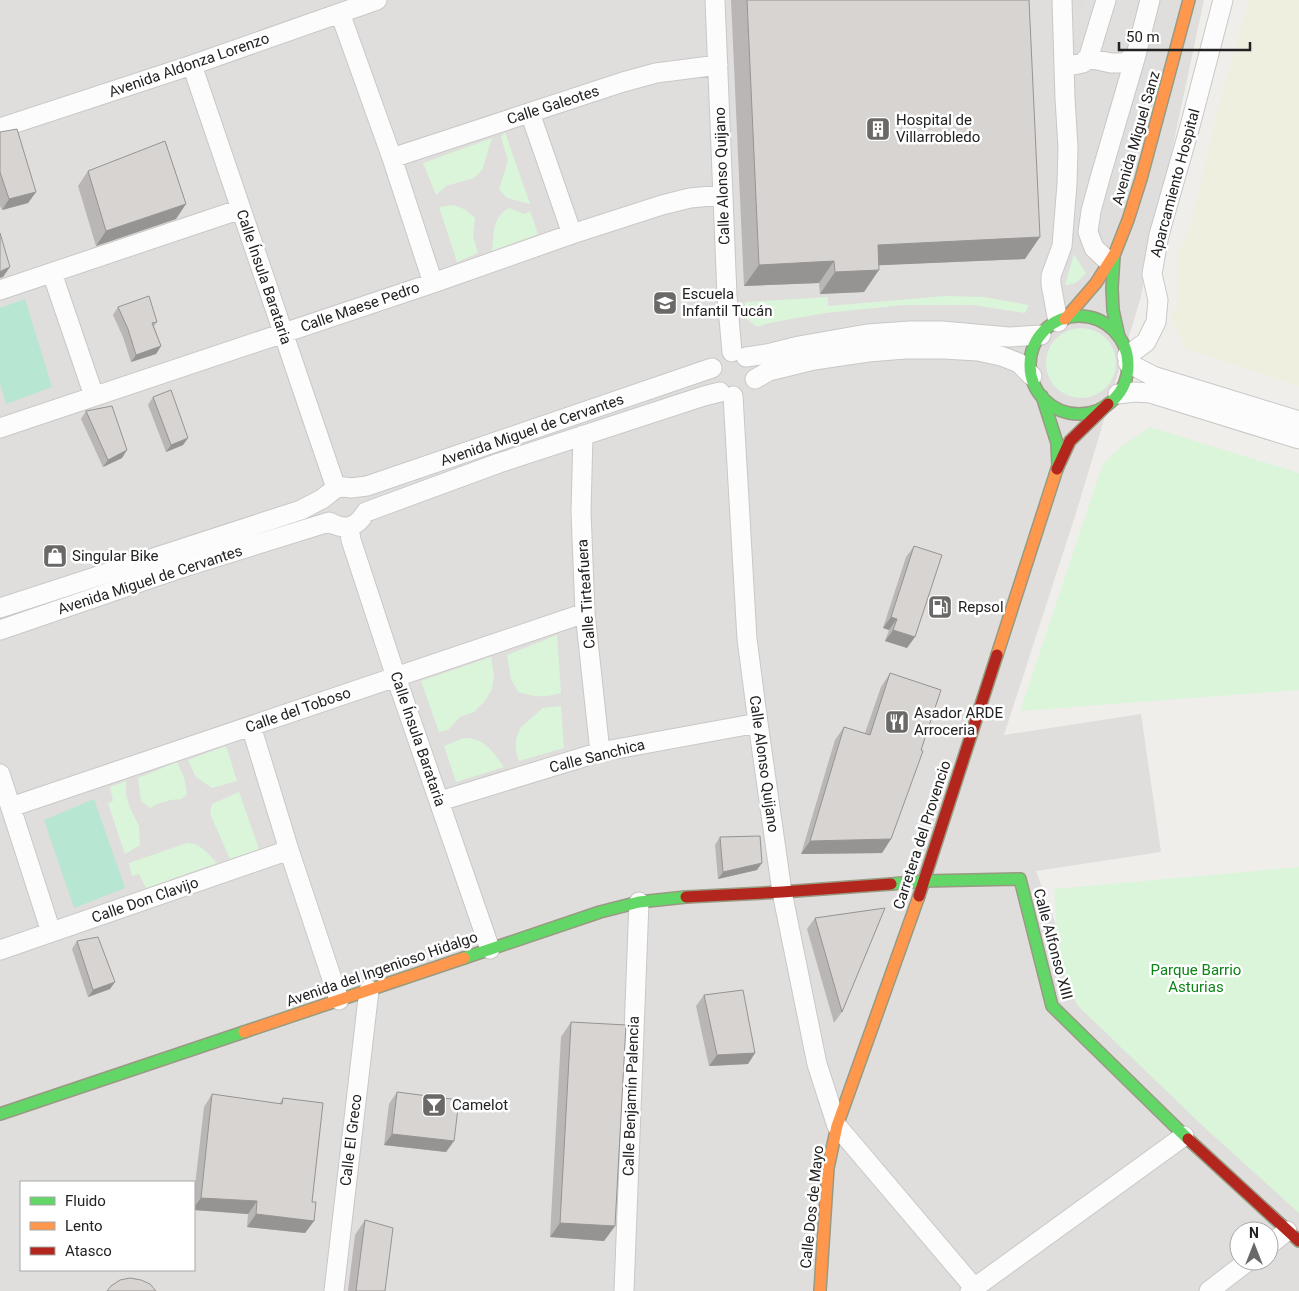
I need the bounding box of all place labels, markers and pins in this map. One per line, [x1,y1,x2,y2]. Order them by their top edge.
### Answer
place label: Hospital de Villarrobledo [896,111,980,146]
building icon: Hospital de Villarrobledo [865,116,891,142]
place label: Escuela Infantil Tucán [682,285,772,320]
school or university icon: Escuela Infantil Tucán [652,290,678,316]
shop icon: Singular Bike [42,543,68,569]
place label: Singular Bike [72,547,159,565]
fuel station icon: Repsol [927,594,953,620]
place label: Repsol [958,598,1004,616]
place label: Asador ARDE Arroceria [914,704,1003,739]
restaurant icon: Asador ARDE Arroceria [884,709,910,735]
bar icon: Camelot [421,1092,447,1118]
place label: Camelot [452,1096,508,1114]

